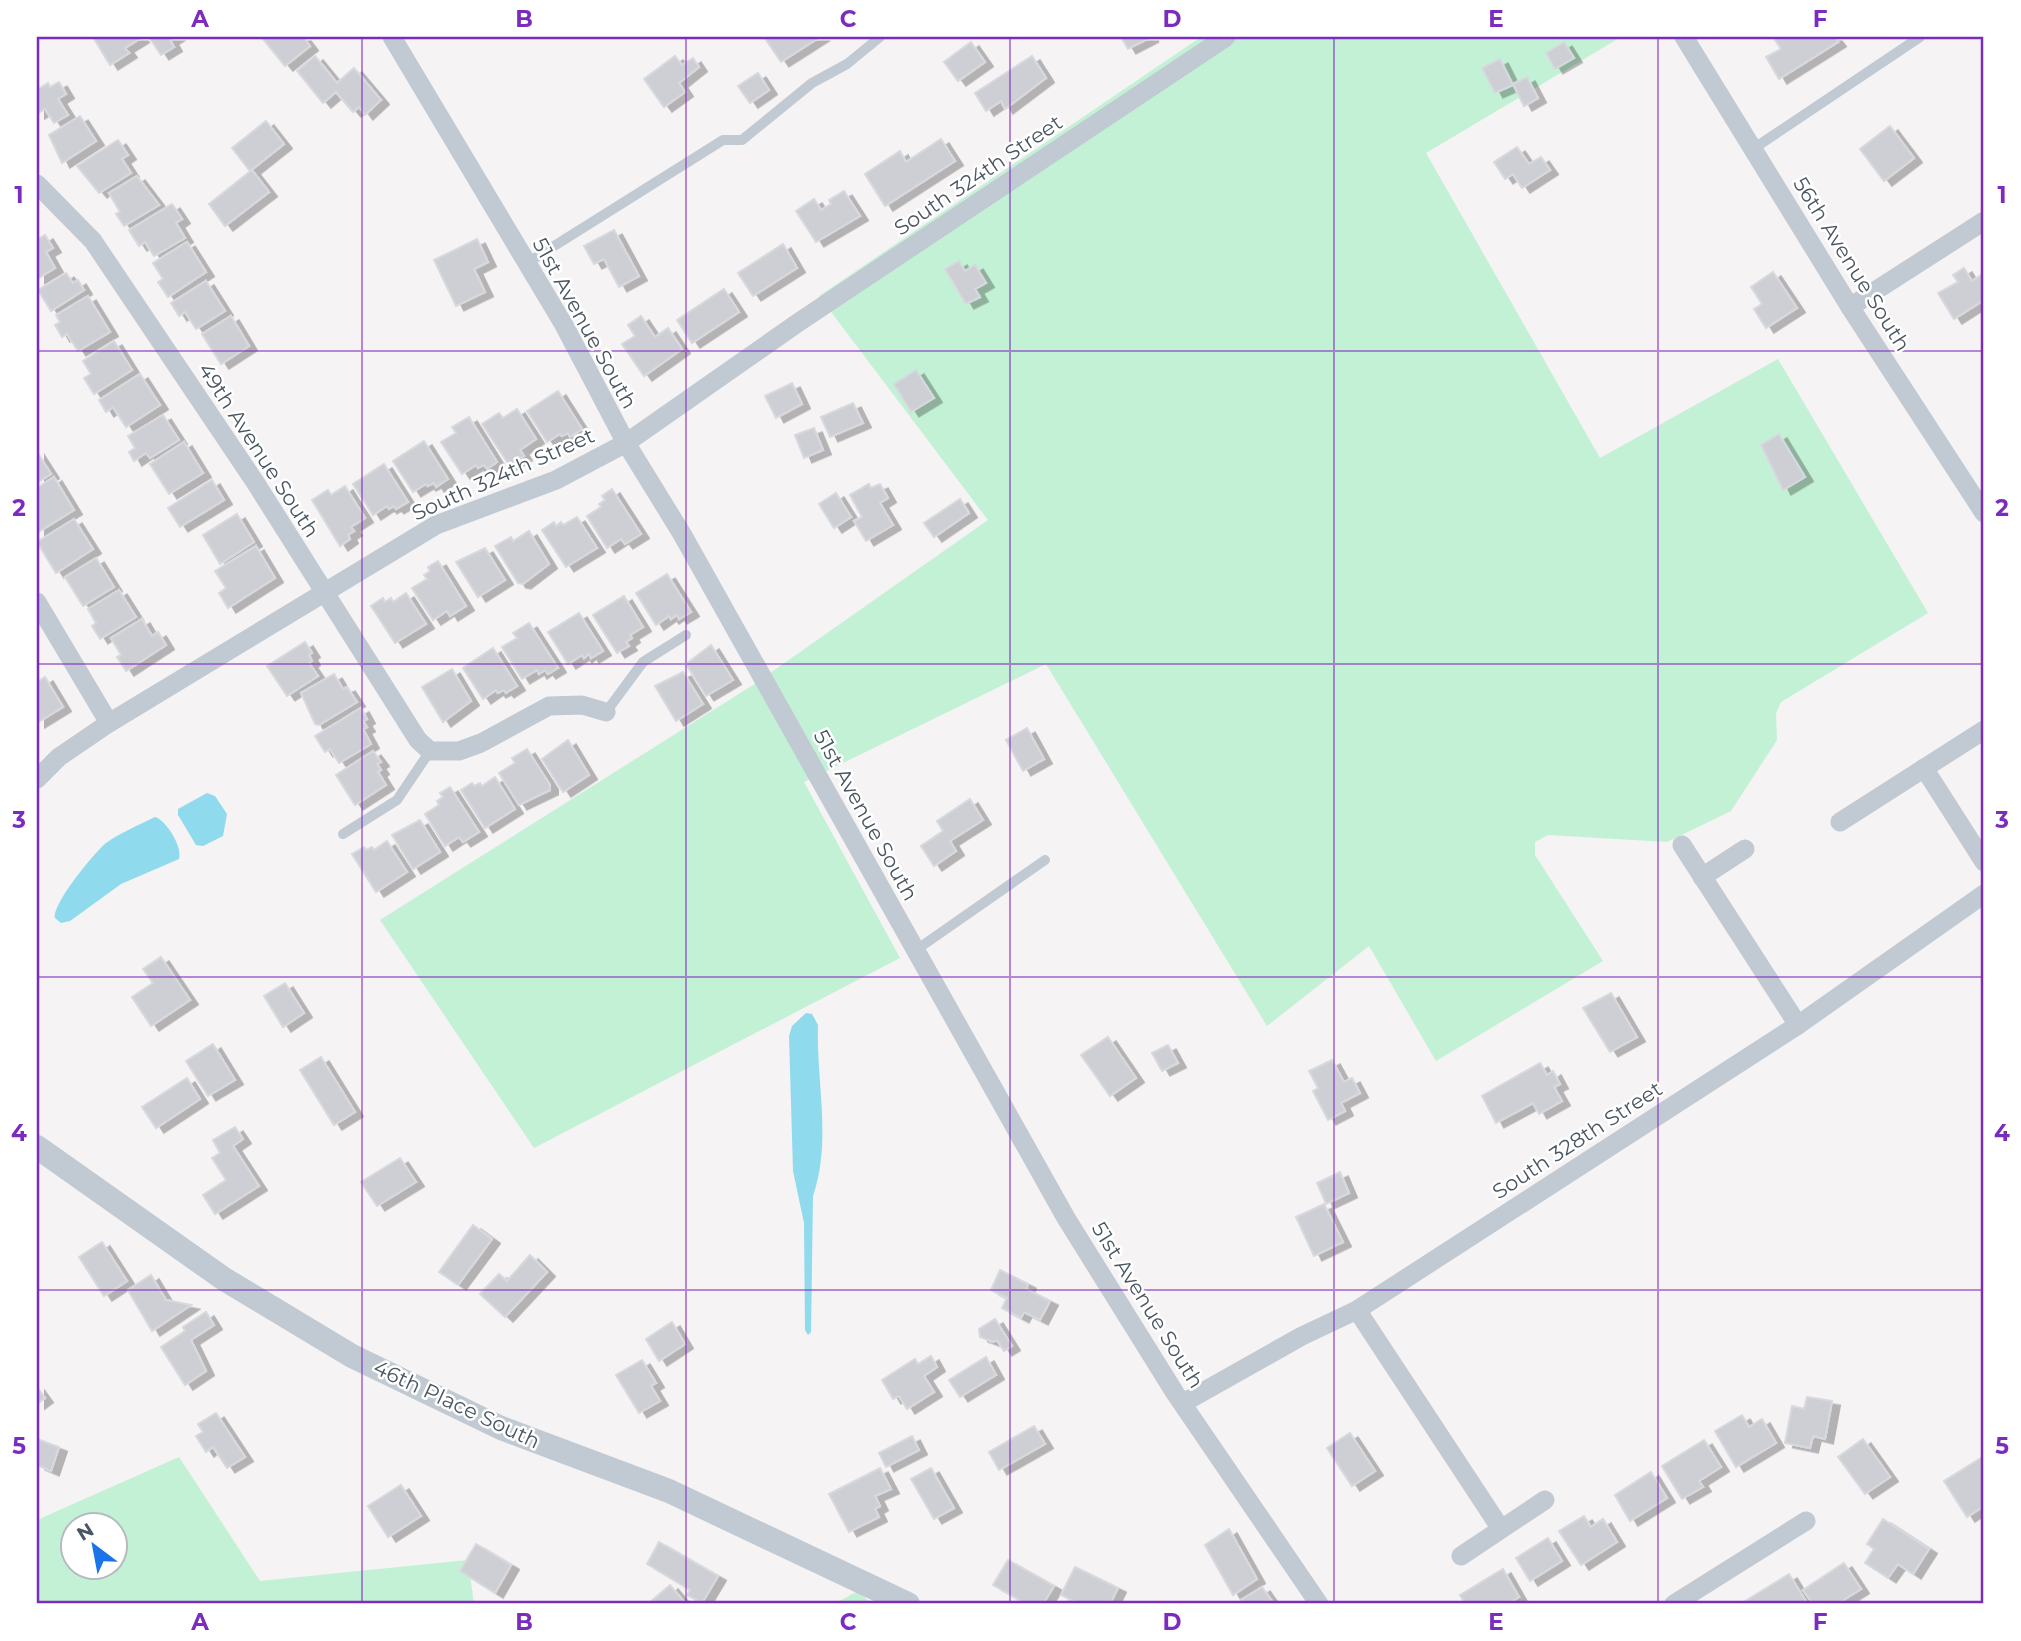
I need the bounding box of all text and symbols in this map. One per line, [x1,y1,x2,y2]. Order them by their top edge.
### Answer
text: A [190,5,209,33]
text: B [515,5,533,33]
text: C [840,5,857,33]
text: D [1163,5,1182,33]
text: E [1488,5,1504,33]
text: F [1813,5,1828,33]
street label: South 324th Street [889,109,1067,241]
street label: 56th Avenue South [1788,172,1916,356]
text: 1 [14,181,24,209]
text: 1 [1997,181,2007,209]
street label: 51st Avenue South [528,233,642,413]
street label: 49th Avenue South [193,358,325,542]
street label: South 324th Street [408,422,598,526]
text: 2 [12,494,26,522]
text: 2 [1995,494,2009,522]
street label: 51st Avenue South [809,725,923,905]
text: 3 [11,806,26,834]
text: 3 [1994,806,2009,834]
street label: South 328th Street [1487,1076,1667,1204]
text: 4 [11,1119,27,1147]
text: 4 [1994,1119,2010,1147]
street label: 51st Avenue South [1087,1217,1209,1393]
street label: 46th Place South [370,1354,544,1454]
text: 5 [12,1432,26,1460]
text: 5 [1995,1432,2009,1460]
north arrow [60,1512,130,1582]
text: N [73,1518,98,1546]
text: A [190,1608,209,1636]
text: B [515,1608,533,1636]
text: C [840,1608,857,1636]
text: D [1163,1608,1182,1636]
text: E [1488,1608,1504,1636]
text: F [1813,1608,1828,1636]

